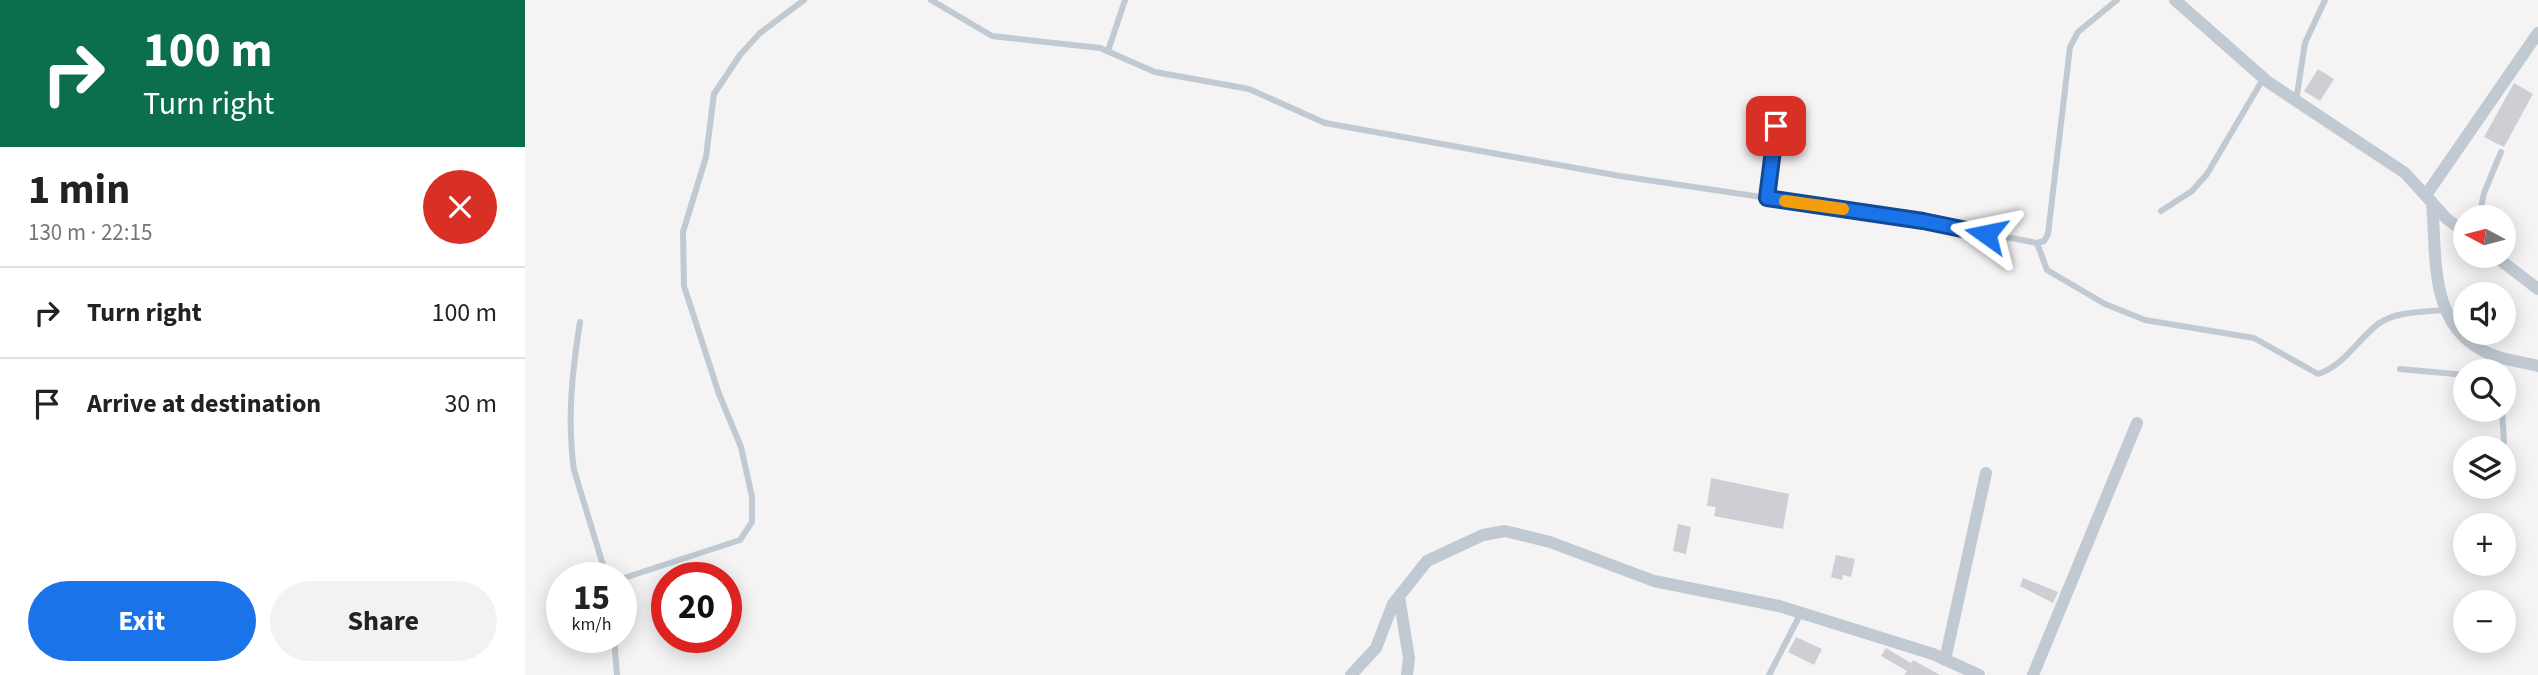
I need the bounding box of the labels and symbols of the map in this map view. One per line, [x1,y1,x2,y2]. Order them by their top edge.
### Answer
pin [1746,96,1806,156]
position arrow [1949,197,2023,271]
north arrow [2453,205,2517,268]
speed limit sign: 20 [651,562,742,653]

